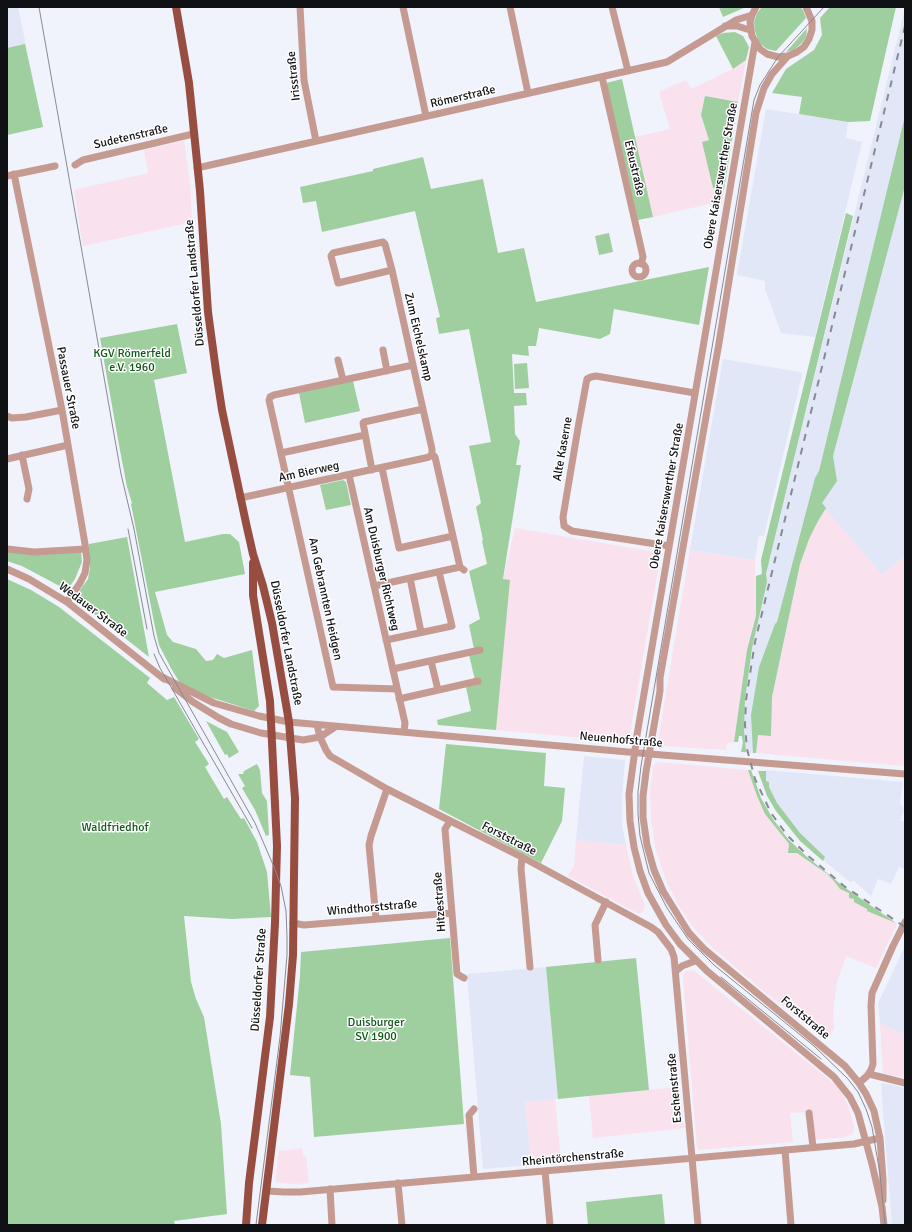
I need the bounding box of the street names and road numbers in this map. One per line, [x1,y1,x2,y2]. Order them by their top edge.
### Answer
street label: Irisstraße [284,50,304,102]
street label: Römerstraße [429,82,497,112]
street label: Obere Kaiserswerther Straße [701,102,741,250]
street label: Sudetenstraße [93,121,169,153]
street label: Efeustraße [621,139,647,197]
street label: Düsseldorfer Landstraße [182,219,208,347]
street label: Zum Eichelskamp [401,291,435,383]
street label: Passauer Straße [53,346,83,430]
street label: Alte Kaserne [550,416,576,482]
street label: Obere Kaiserswerther Straße [647,422,687,570]
street label: Am Bierweg [277,459,341,485]
street label: Am Duisburger Richtweg [360,506,402,632]
street label: Am Gebrannten Heidgen [305,536,345,662]
street label: Wedauer Straße [56,579,130,641]
street label: Düsseldorfer Landstraße [267,579,305,707]
street label: Neuenhofstraße [579,729,663,751]
street label: Forststraße [479,819,539,859]
street label: Hitzestraße [431,871,449,933]
street label: Windthorststraße [326,897,418,919]
street label: Düsseldorfer Straße [248,928,270,1032]
street label: Forststraße [778,993,832,1043]
street label: Eschenstraße [665,1052,685,1124]
street label: Rheintörchenstraße [521,1146,625,1170]

